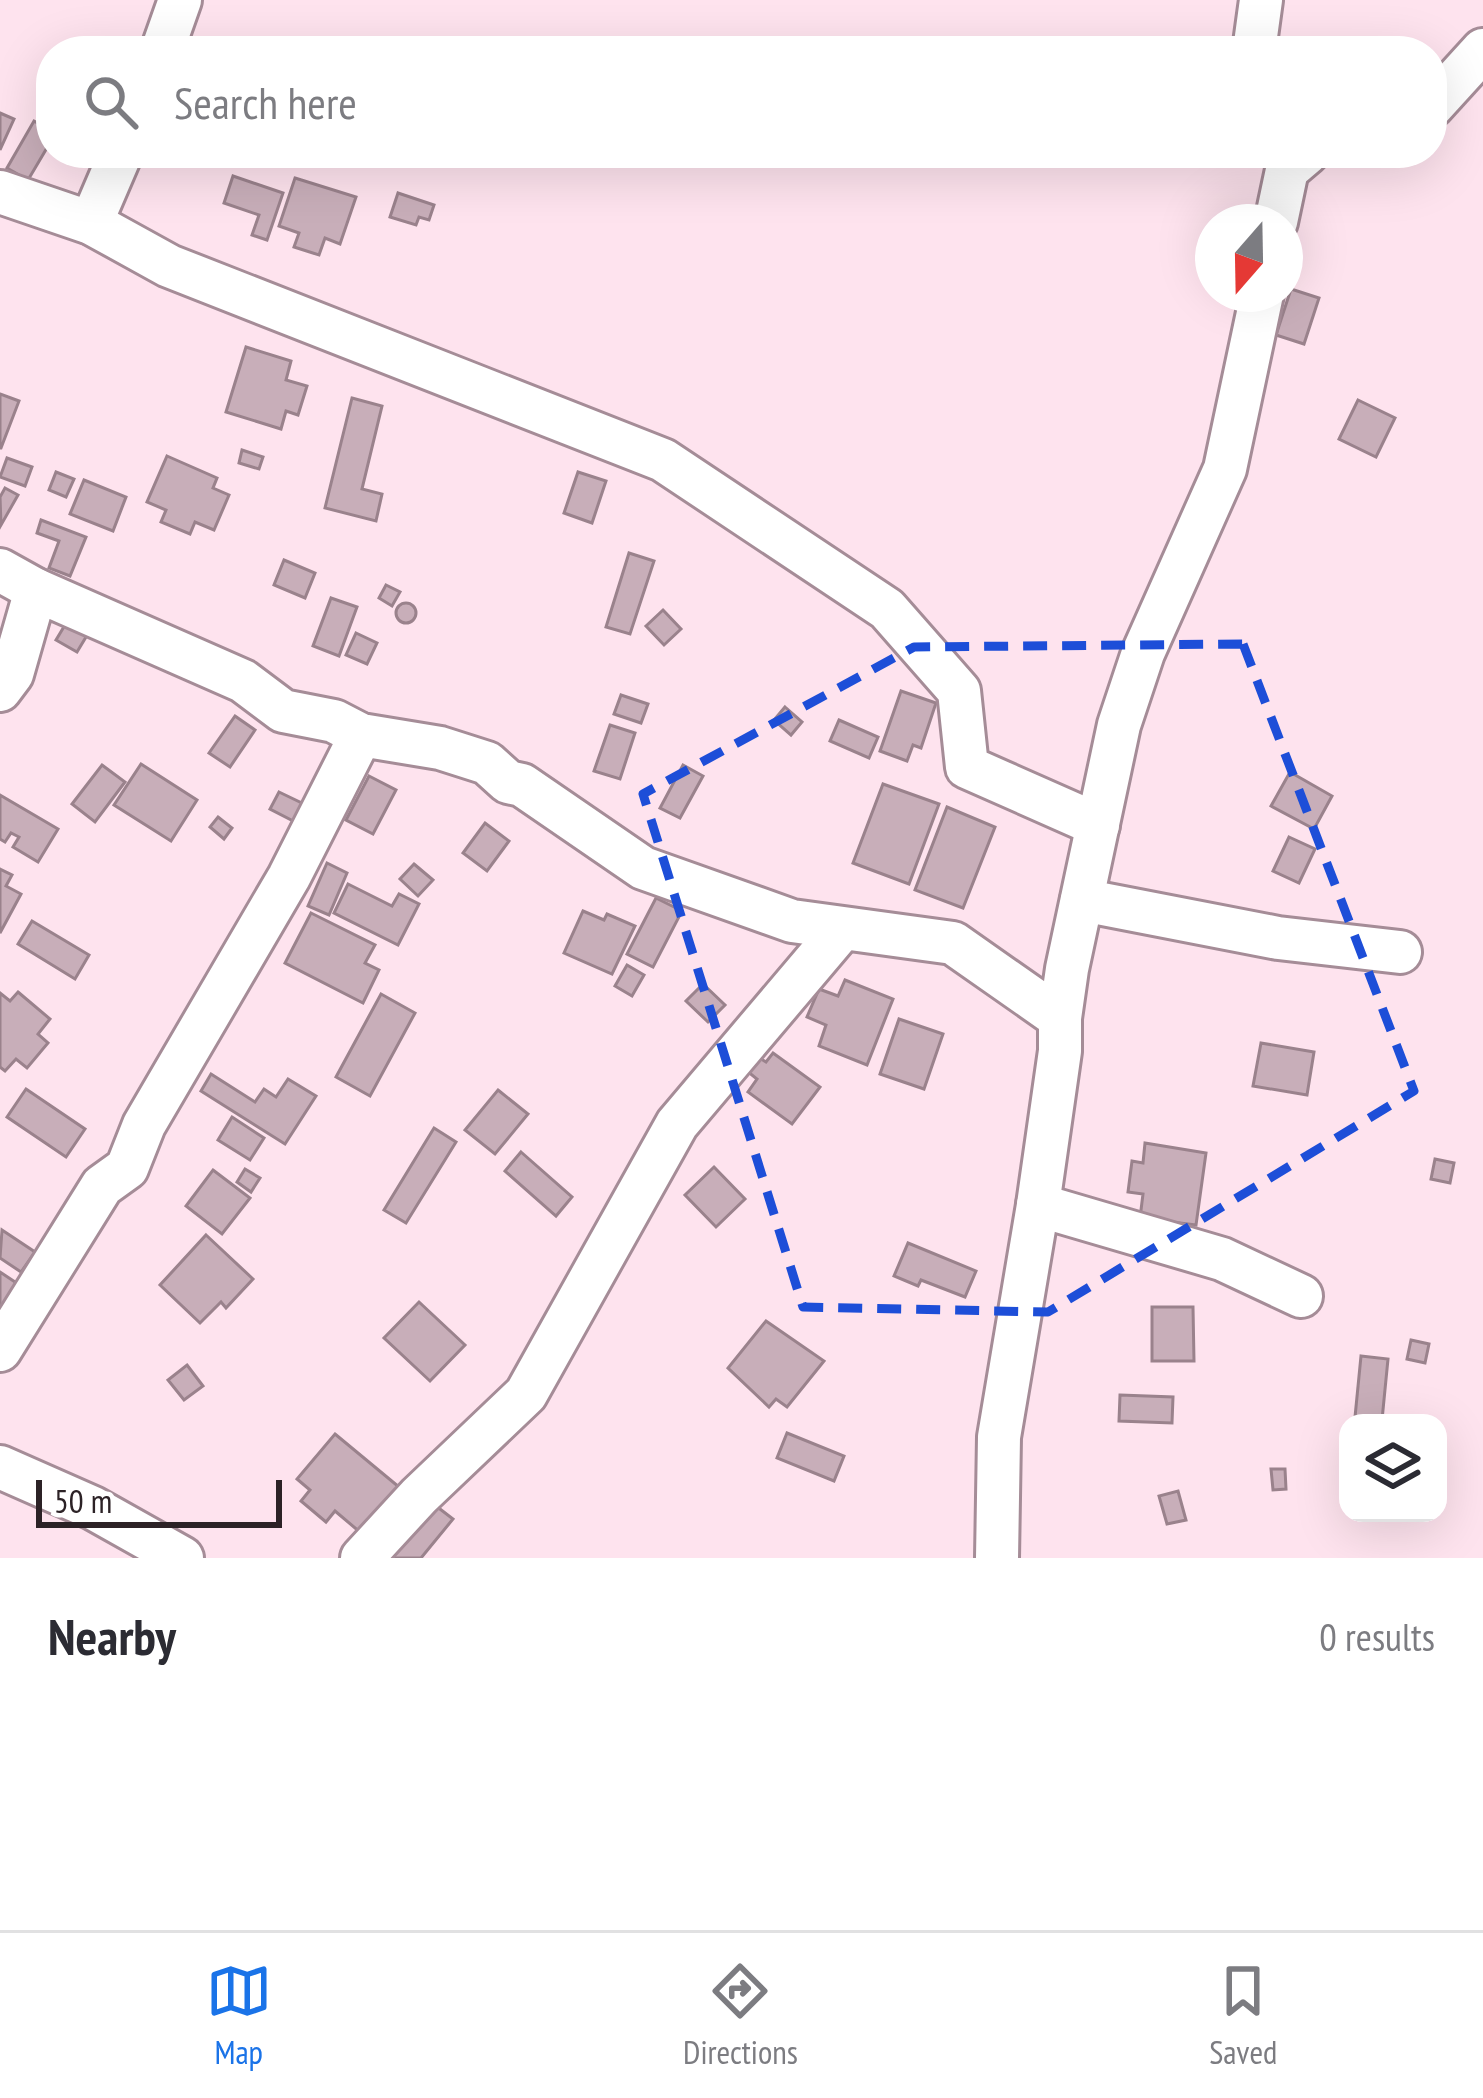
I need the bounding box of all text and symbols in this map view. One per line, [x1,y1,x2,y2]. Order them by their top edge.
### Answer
search box [36,36,1447,168]
icon: search [78,69,144,135]
text: Search here [174,73,357,131]
north arrow [1195,204,1303,312]
map controls [1339,1414,1447,1522]
button: layers [1339,1414,1447,1522]
scale bar [36,1474,282,1527]
text: 50 m [54,1479,112,1522]
text: Nearby [48,1603,176,1669]
text: 0 results [1319,1611,1435,1662]
tab: Map [206,1958,272,2073]
tab: Directions [683,1958,798,2073]
tab: Saved [1209,1958,1277,2073]

